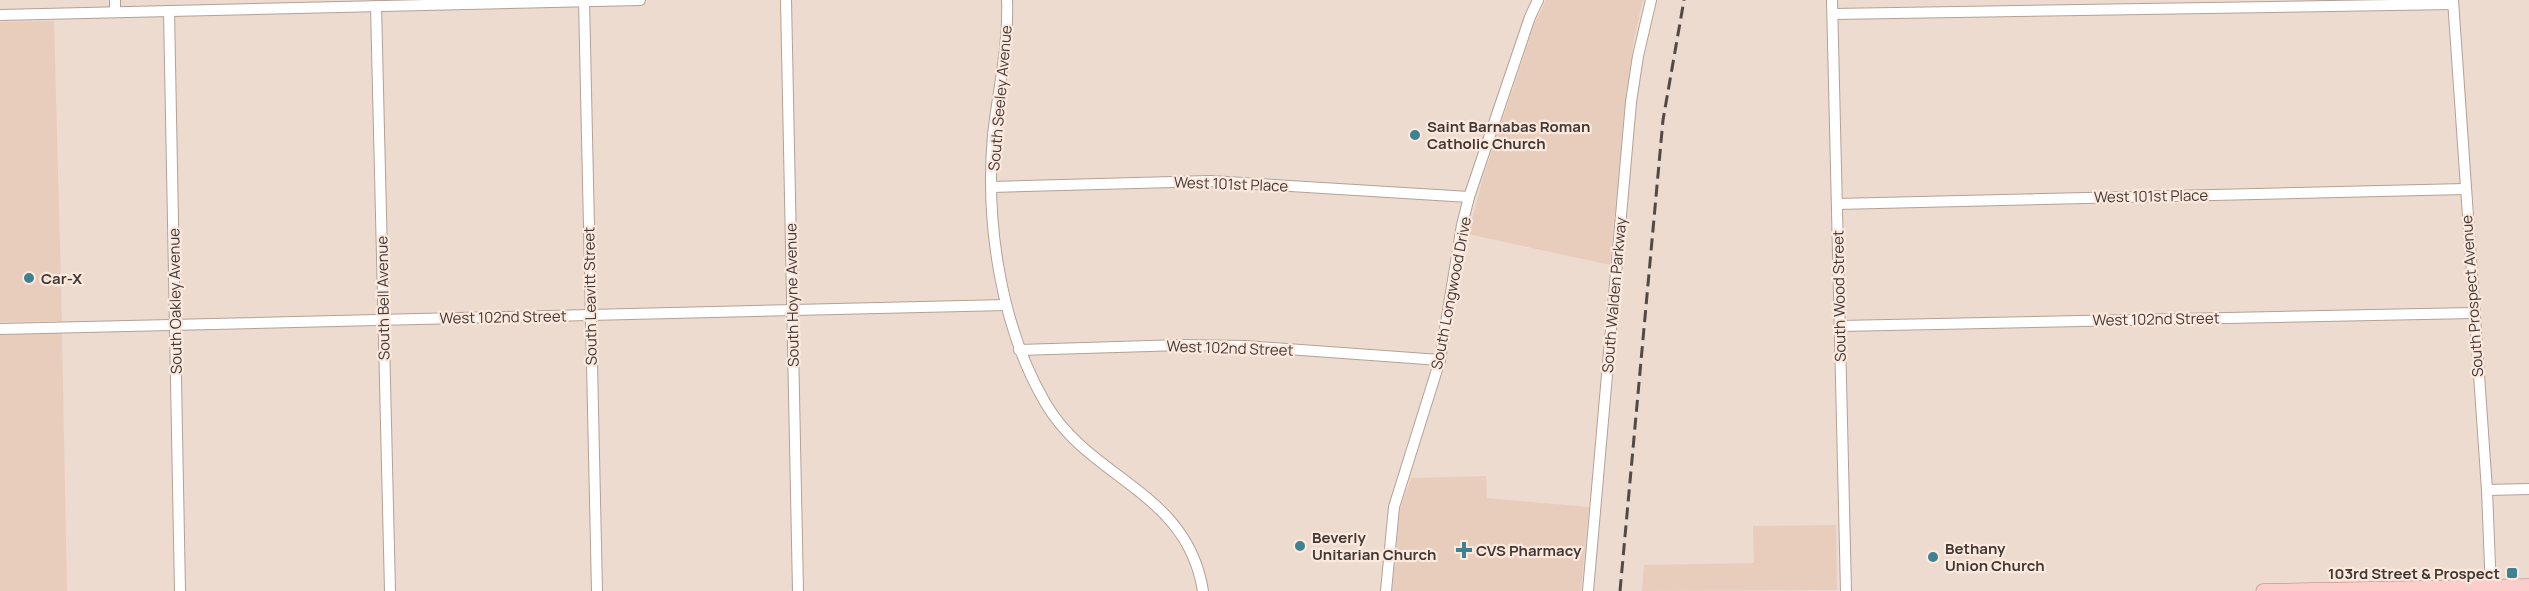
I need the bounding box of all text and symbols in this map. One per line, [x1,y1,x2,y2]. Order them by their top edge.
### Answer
street label: South Seeley Avenue [983,24,1017,172]
place label: Saint Barnabas Roman Catholic Church [1427,116,1590,154]
marker: Saint Barnabas Roman Catholic Church [1408,128,1422,142]
street label: West 101st Place [1174,172,1289,196]
street label: West 101st Place [2094,185,2209,207]
street label: South Prospect Avenue [2456,214,2488,378]
street label: South Longwood Drive [1426,215,1476,371]
street label: South Walden Parkway [1597,216,1631,374]
street label: South Hoyne Avenue [780,223,804,367]
street label: South Leavitt Street [578,227,602,365]
street label: South Oakley Avenue [163,228,187,374]
street label: South Wood Street [1827,230,1851,362]
street label: South Bell Avenue [371,235,395,360]
place label: Car-X [41,268,82,289]
marker: Car-X [22,271,36,285]
street label: West 102nd Street [439,305,567,329]
street label: West 102nd Street [2092,307,2220,331]
street label: West 102nd Street [1166,335,1294,361]
place label: Beverly Unitarian Church [1312,527,1436,565]
place label: Bethany Union Church [1945,538,2045,576]
marker: Beverly Unitarian Church [1293,539,1307,553]
place label: CVS Pharmacy [1476,540,1582,561]
marker: CVS Pharmacy [1457,543,1471,557]
marker: Bethany Union Church [1926,550,1940,564]
place label: 103rd Street & Prospect [2328,563,2500,584]
marker: 103rd Street & Prospect [2505,566,2519,580]

